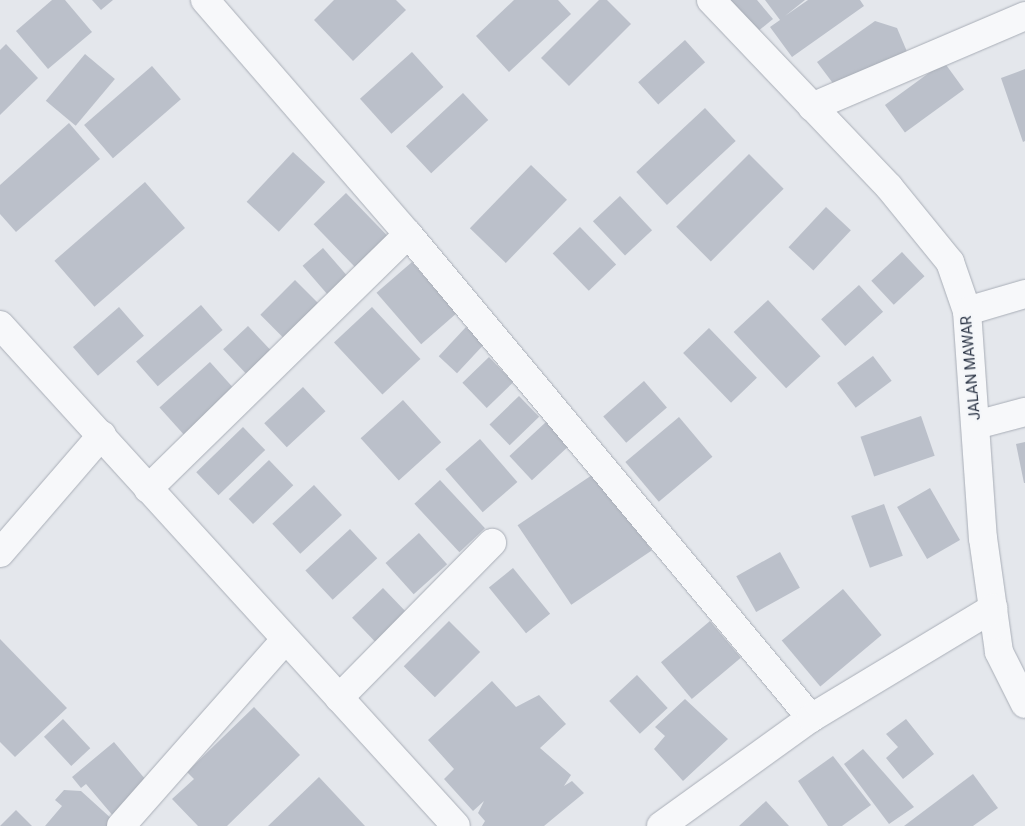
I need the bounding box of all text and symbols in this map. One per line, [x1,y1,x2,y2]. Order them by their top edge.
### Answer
street label: JALAN MAWAR [957,315,985,421]

